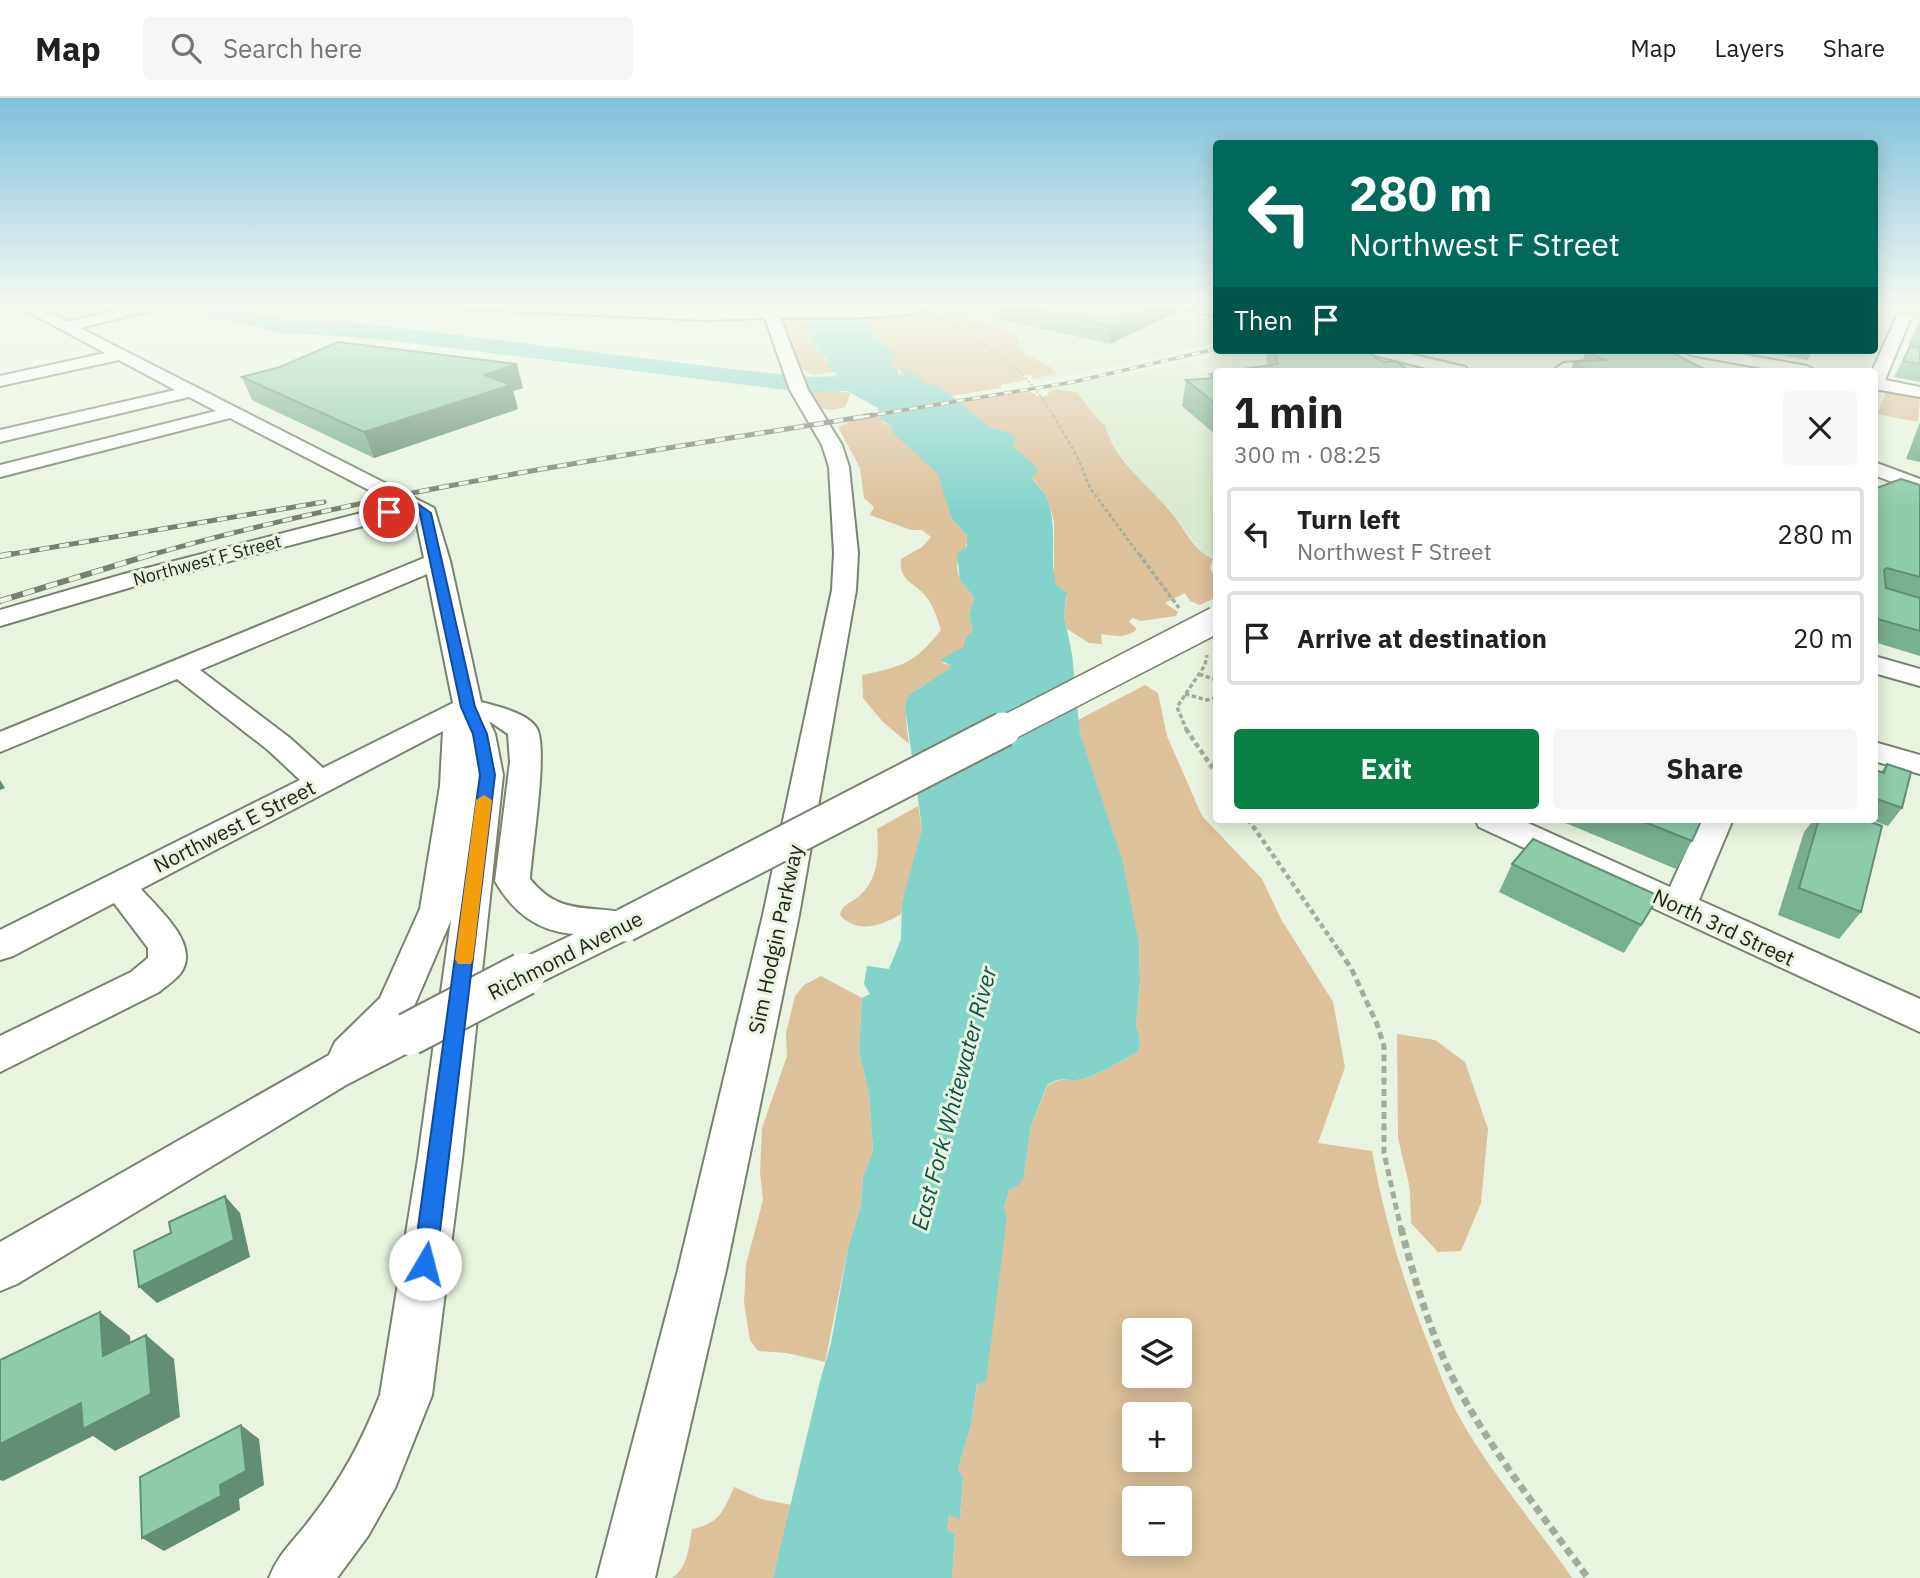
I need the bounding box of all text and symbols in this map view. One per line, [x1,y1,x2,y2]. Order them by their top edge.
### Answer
search box [143,17,633,80]
text: Map [35,27,101,70]
icon: search [167,29,205,67]
text: Search here [223,31,362,65]
text: Map [1630,32,1677,64]
text: Layers [1715,32,1785,64]
text: Share [1823,32,1885,64]
text: 280 m [1349,161,1493,224]
icon: left [1234,168,1325,259]
text: Northwest F Street [1349,223,1620,265]
icon: arrive [1307,301,1345,339]
text: Then [1234,303,1293,337]
text: 1 min [1234,385,1344,440]
button: close [1783,391,1857,465]
text: 300 m · 08:25 [1234,439,1381,469]
pin [359,482,419,542]
icon: arrive [370,493,408,531]
text: Turn left [1297,502,1400,536]
icon: left [1238,515,1276,553]
text: 280 m [1777,517,1853,551]
street label: Northwest F Street [130,529,284,591]
text: Northwest F Street [1297,536,1492,566]
icon: arrive [1238,619,1276,657]
text: Arrive at destination [1297,621,1547,655]
text: 20 m [1793,621,1853,655]
button: Exit [1234,729,1539,809]
button: Share [1553,729,1857,809]
street label: Northwest E Street [148,773,320,879]
street label: Sim Hodgin Parkway [741,841,809,1036]
street label: North 3rd Street [1648,882,1800,972]
street label: Richmond Avenue [483,904,647,1006]
water label: East Fork Whitewater River [903,962,1003,1233]
position arrow [388,1227,462,1301]
map controls [1122,1318,1192,1556]
button: layers [1122,1318,1192,1388]
button: + [1122,1402,1192,1472]
button: − [1122,1486,1192,1556]

